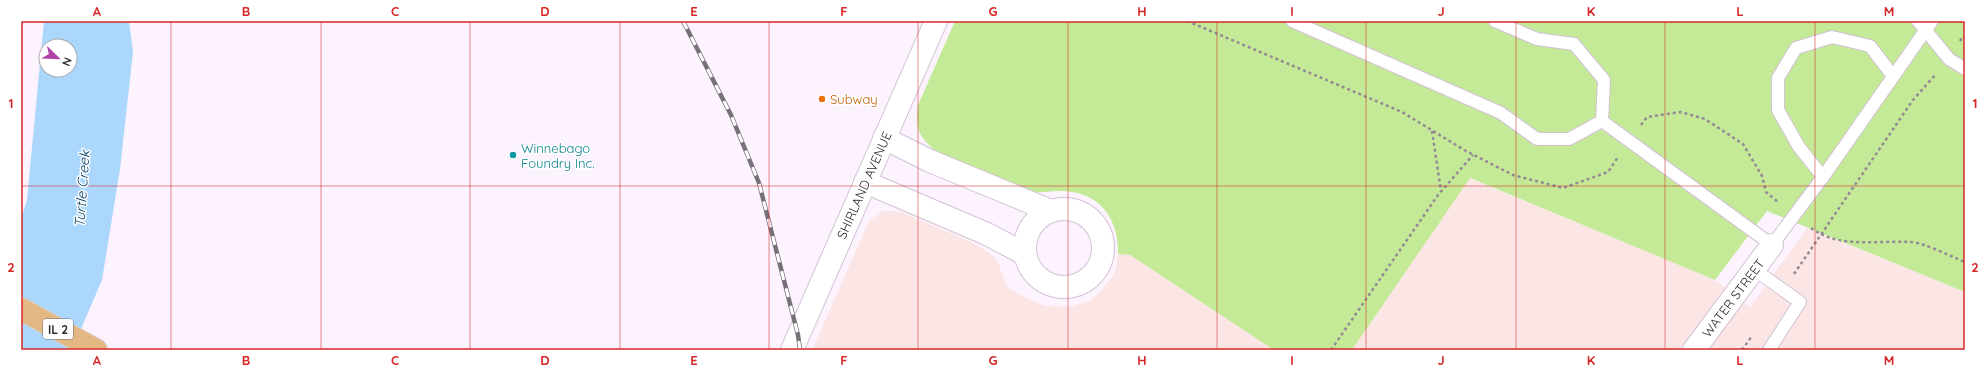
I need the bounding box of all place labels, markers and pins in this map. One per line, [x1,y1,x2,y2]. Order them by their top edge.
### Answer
place label: Subway [830,91,878,107]
marker: Subway [817,94,827,104]
place label: Winnebago Foundry Inc. [521,140,595,171]
marker: Winnebago Foundry Inc. [508,150,518,160]

